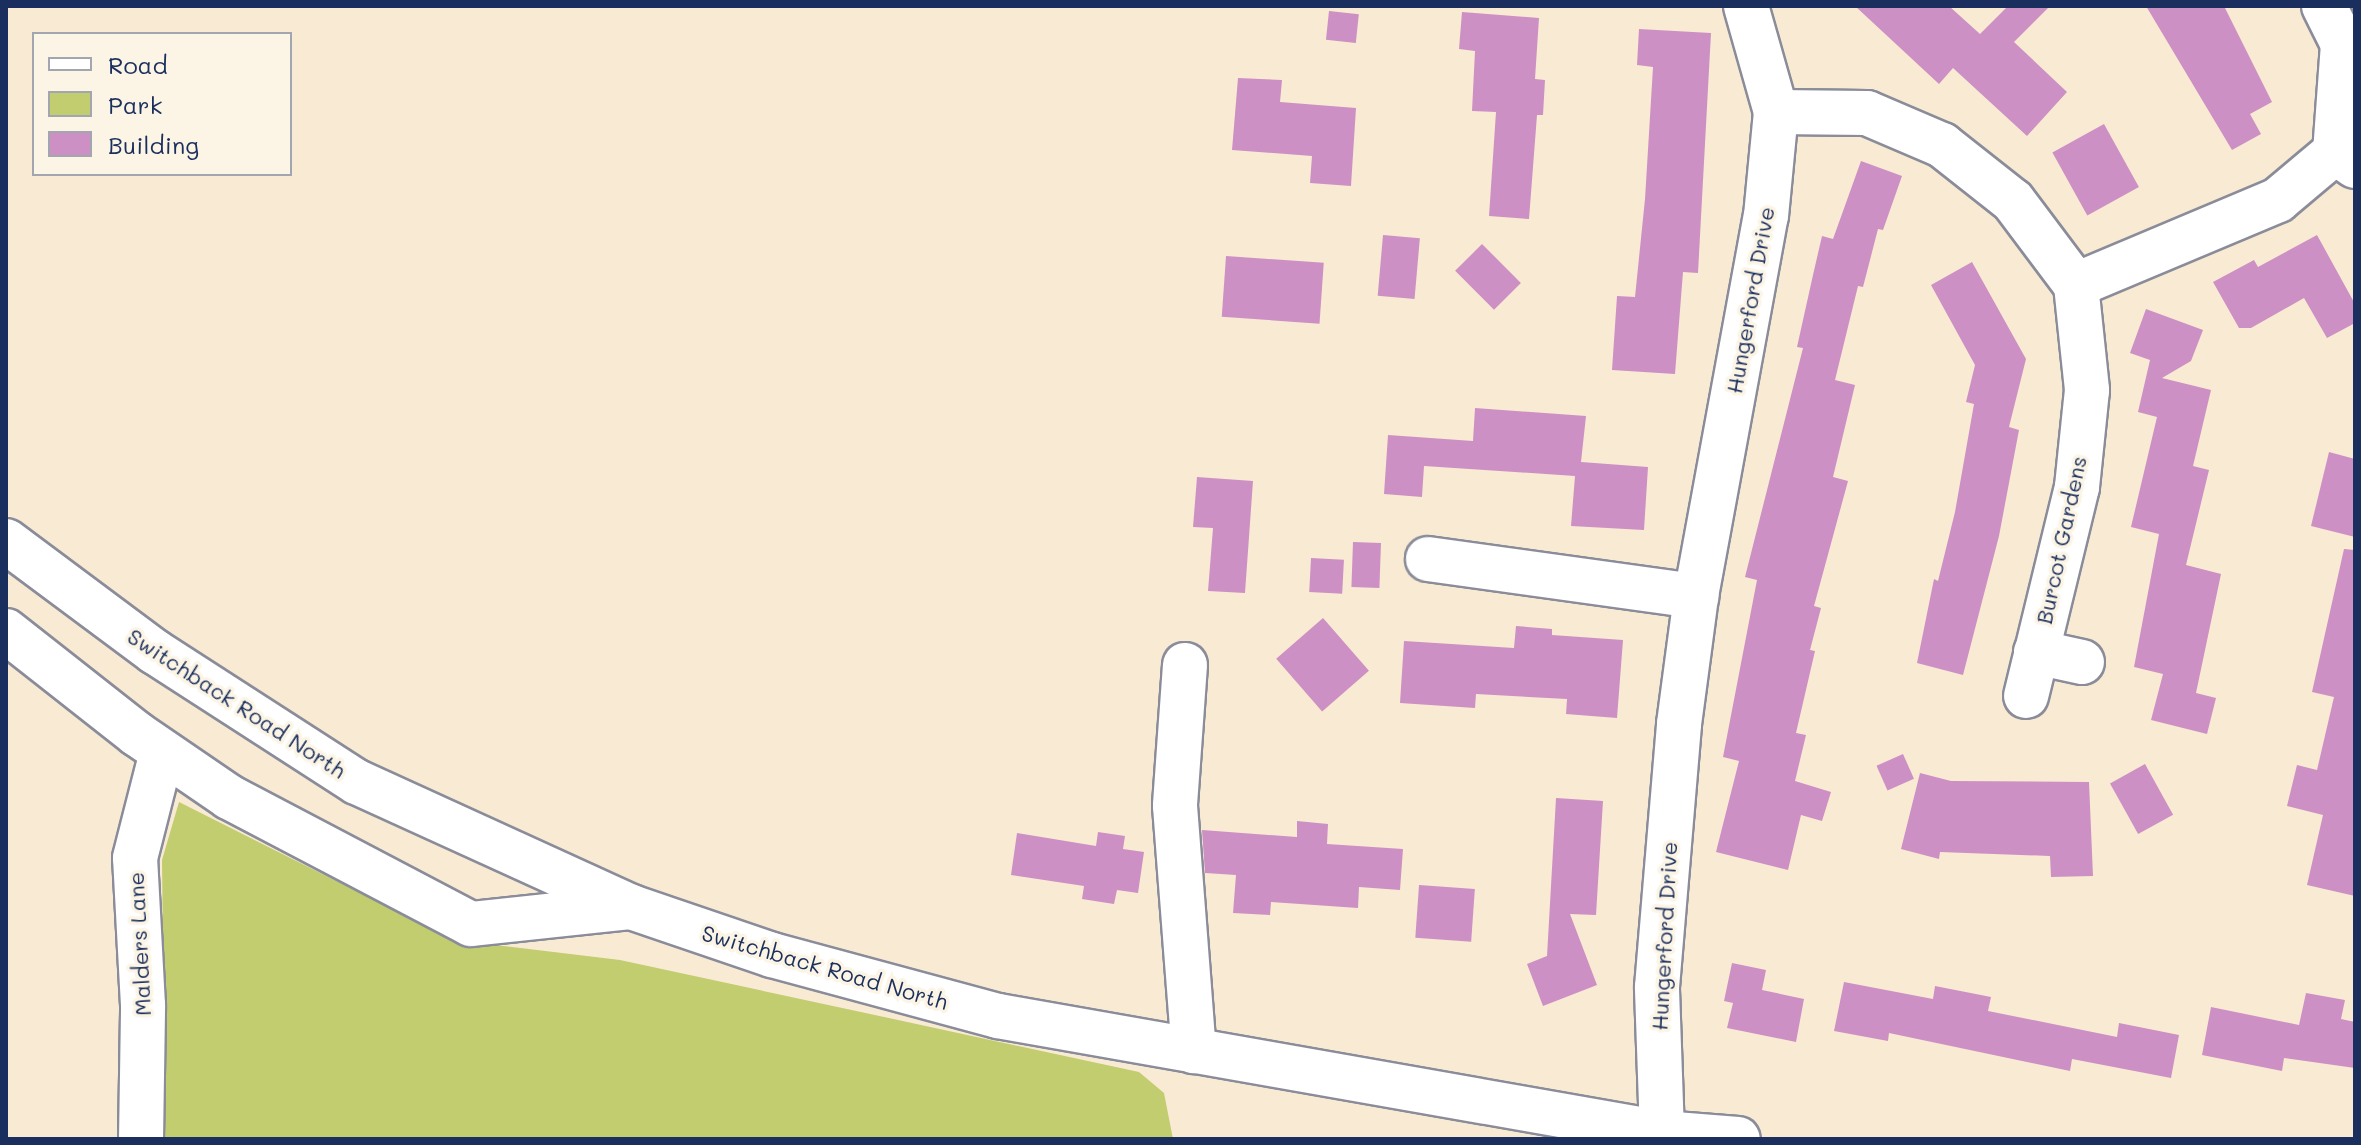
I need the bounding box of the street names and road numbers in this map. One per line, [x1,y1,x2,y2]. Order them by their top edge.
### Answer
street label: Hungerford Drive [1721,205,1779,395]
street label: Burcot Gardens [2030,454,2092,626]
street label: Switchback Road North [123,623,351,783]
street label: Hungerford Drive [1646,841,1682,1031]
street label: Malders Lane [122,871,156,1017]
street label: Switchback Road North [699,919,951,1015]

